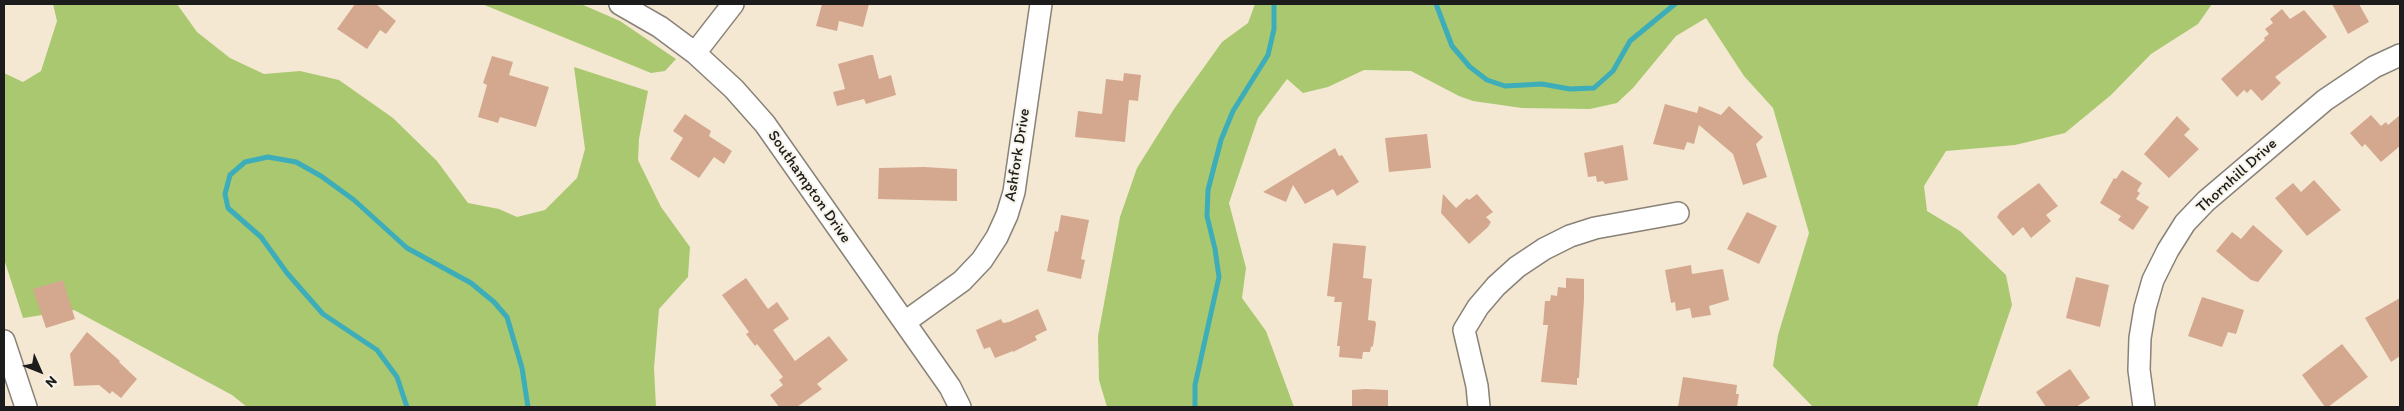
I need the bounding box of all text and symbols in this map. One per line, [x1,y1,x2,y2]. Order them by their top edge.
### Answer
street label: Ashfork Drive [1001,107,1035,203]
street label: Southampton Drive [763,127,855,247]
street label: Thornhill Drive [2193,135,2281,217]
north arrow [15,346,65,396]
text: N [42,372,61,391]

